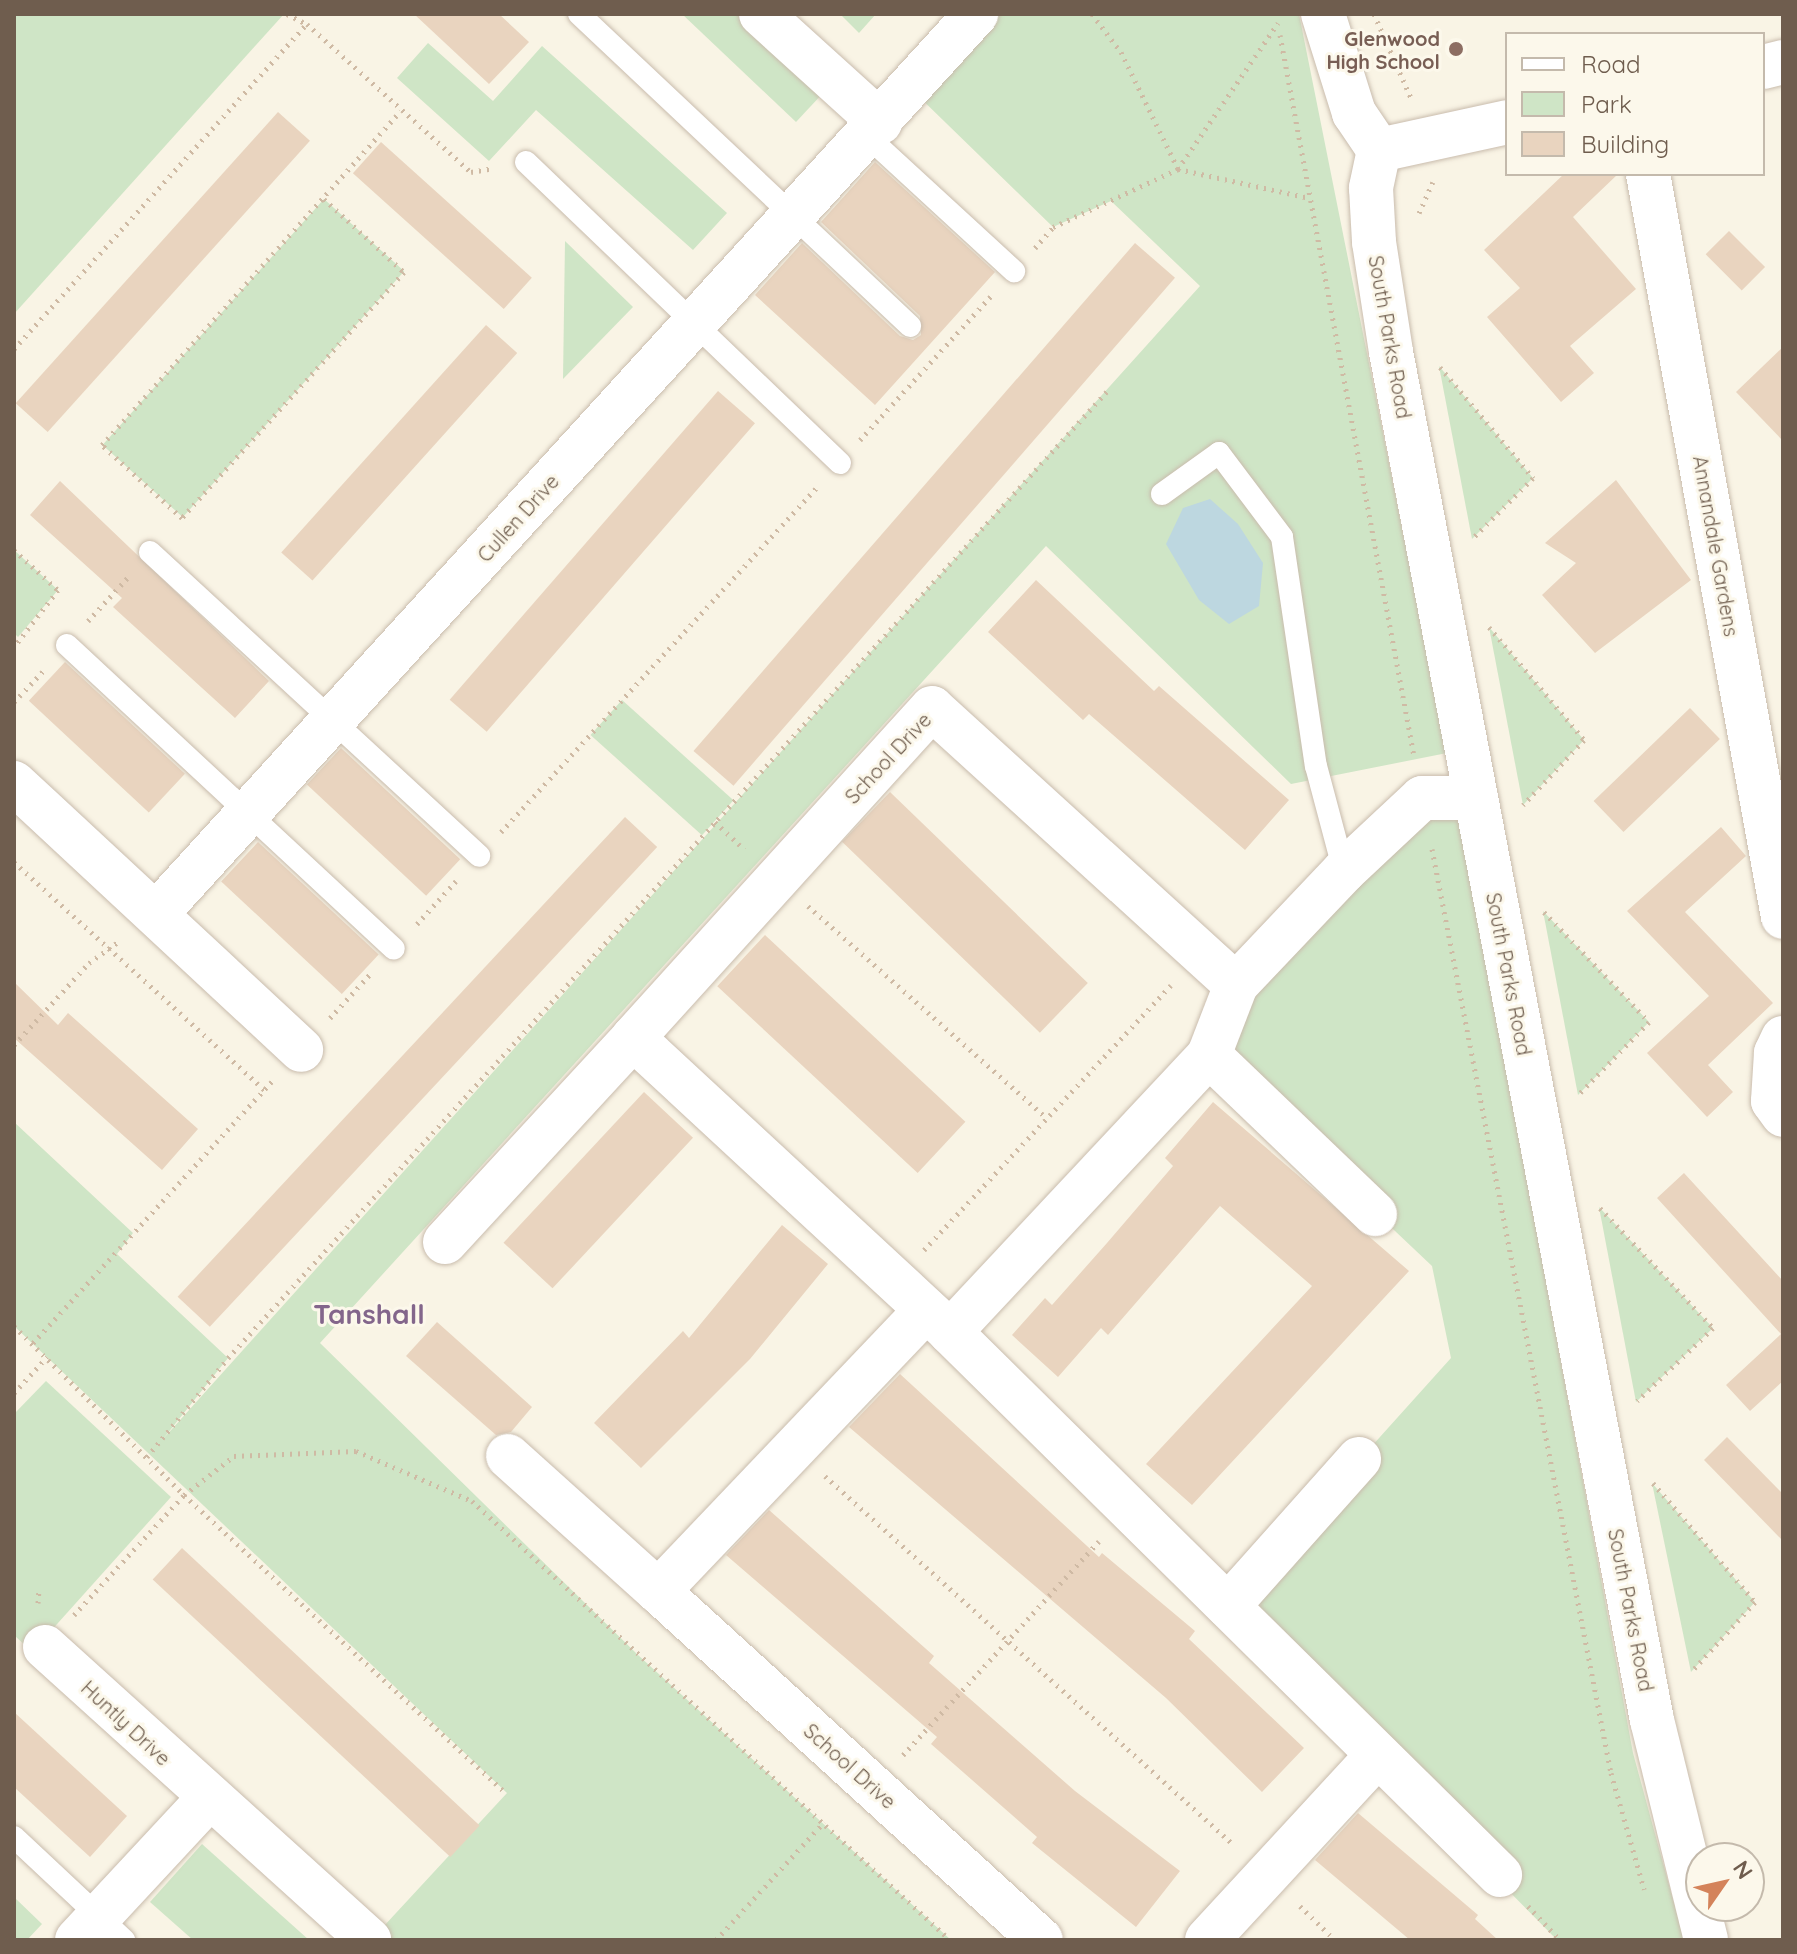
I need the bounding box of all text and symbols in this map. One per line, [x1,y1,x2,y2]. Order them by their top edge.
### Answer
place label: Glenwood High School [1326,26,1440,73]
legend [1505,32,1765,176]
marker: Glenwood High School [1447,40,1465,58]
text: Road [1581,49,1641,79]
text: Park [1581,89,1632,119]
text: Building [1581,129,1669,159]
street label: South Parks Road [1364,254,1416,420]
street label: Annandale Gardens [1688,454,1744,638]
street label: Cullen Drive [472,469,564,567]
street label: School Drive [840,708,936,808]
street label: South Parks Road [1481,891,1537,1057]
district label: Tanshall [313,1297,425,1331]
street label: South Parks Road [1603,1527,1659,1693]
street label: Huntly Drive [76,1676,176,1770]
street label: School Drive [799,1719,901,1813]
north arrow [1685,1842,1765,1922]
text: N [1727,1855,1759,1884]

